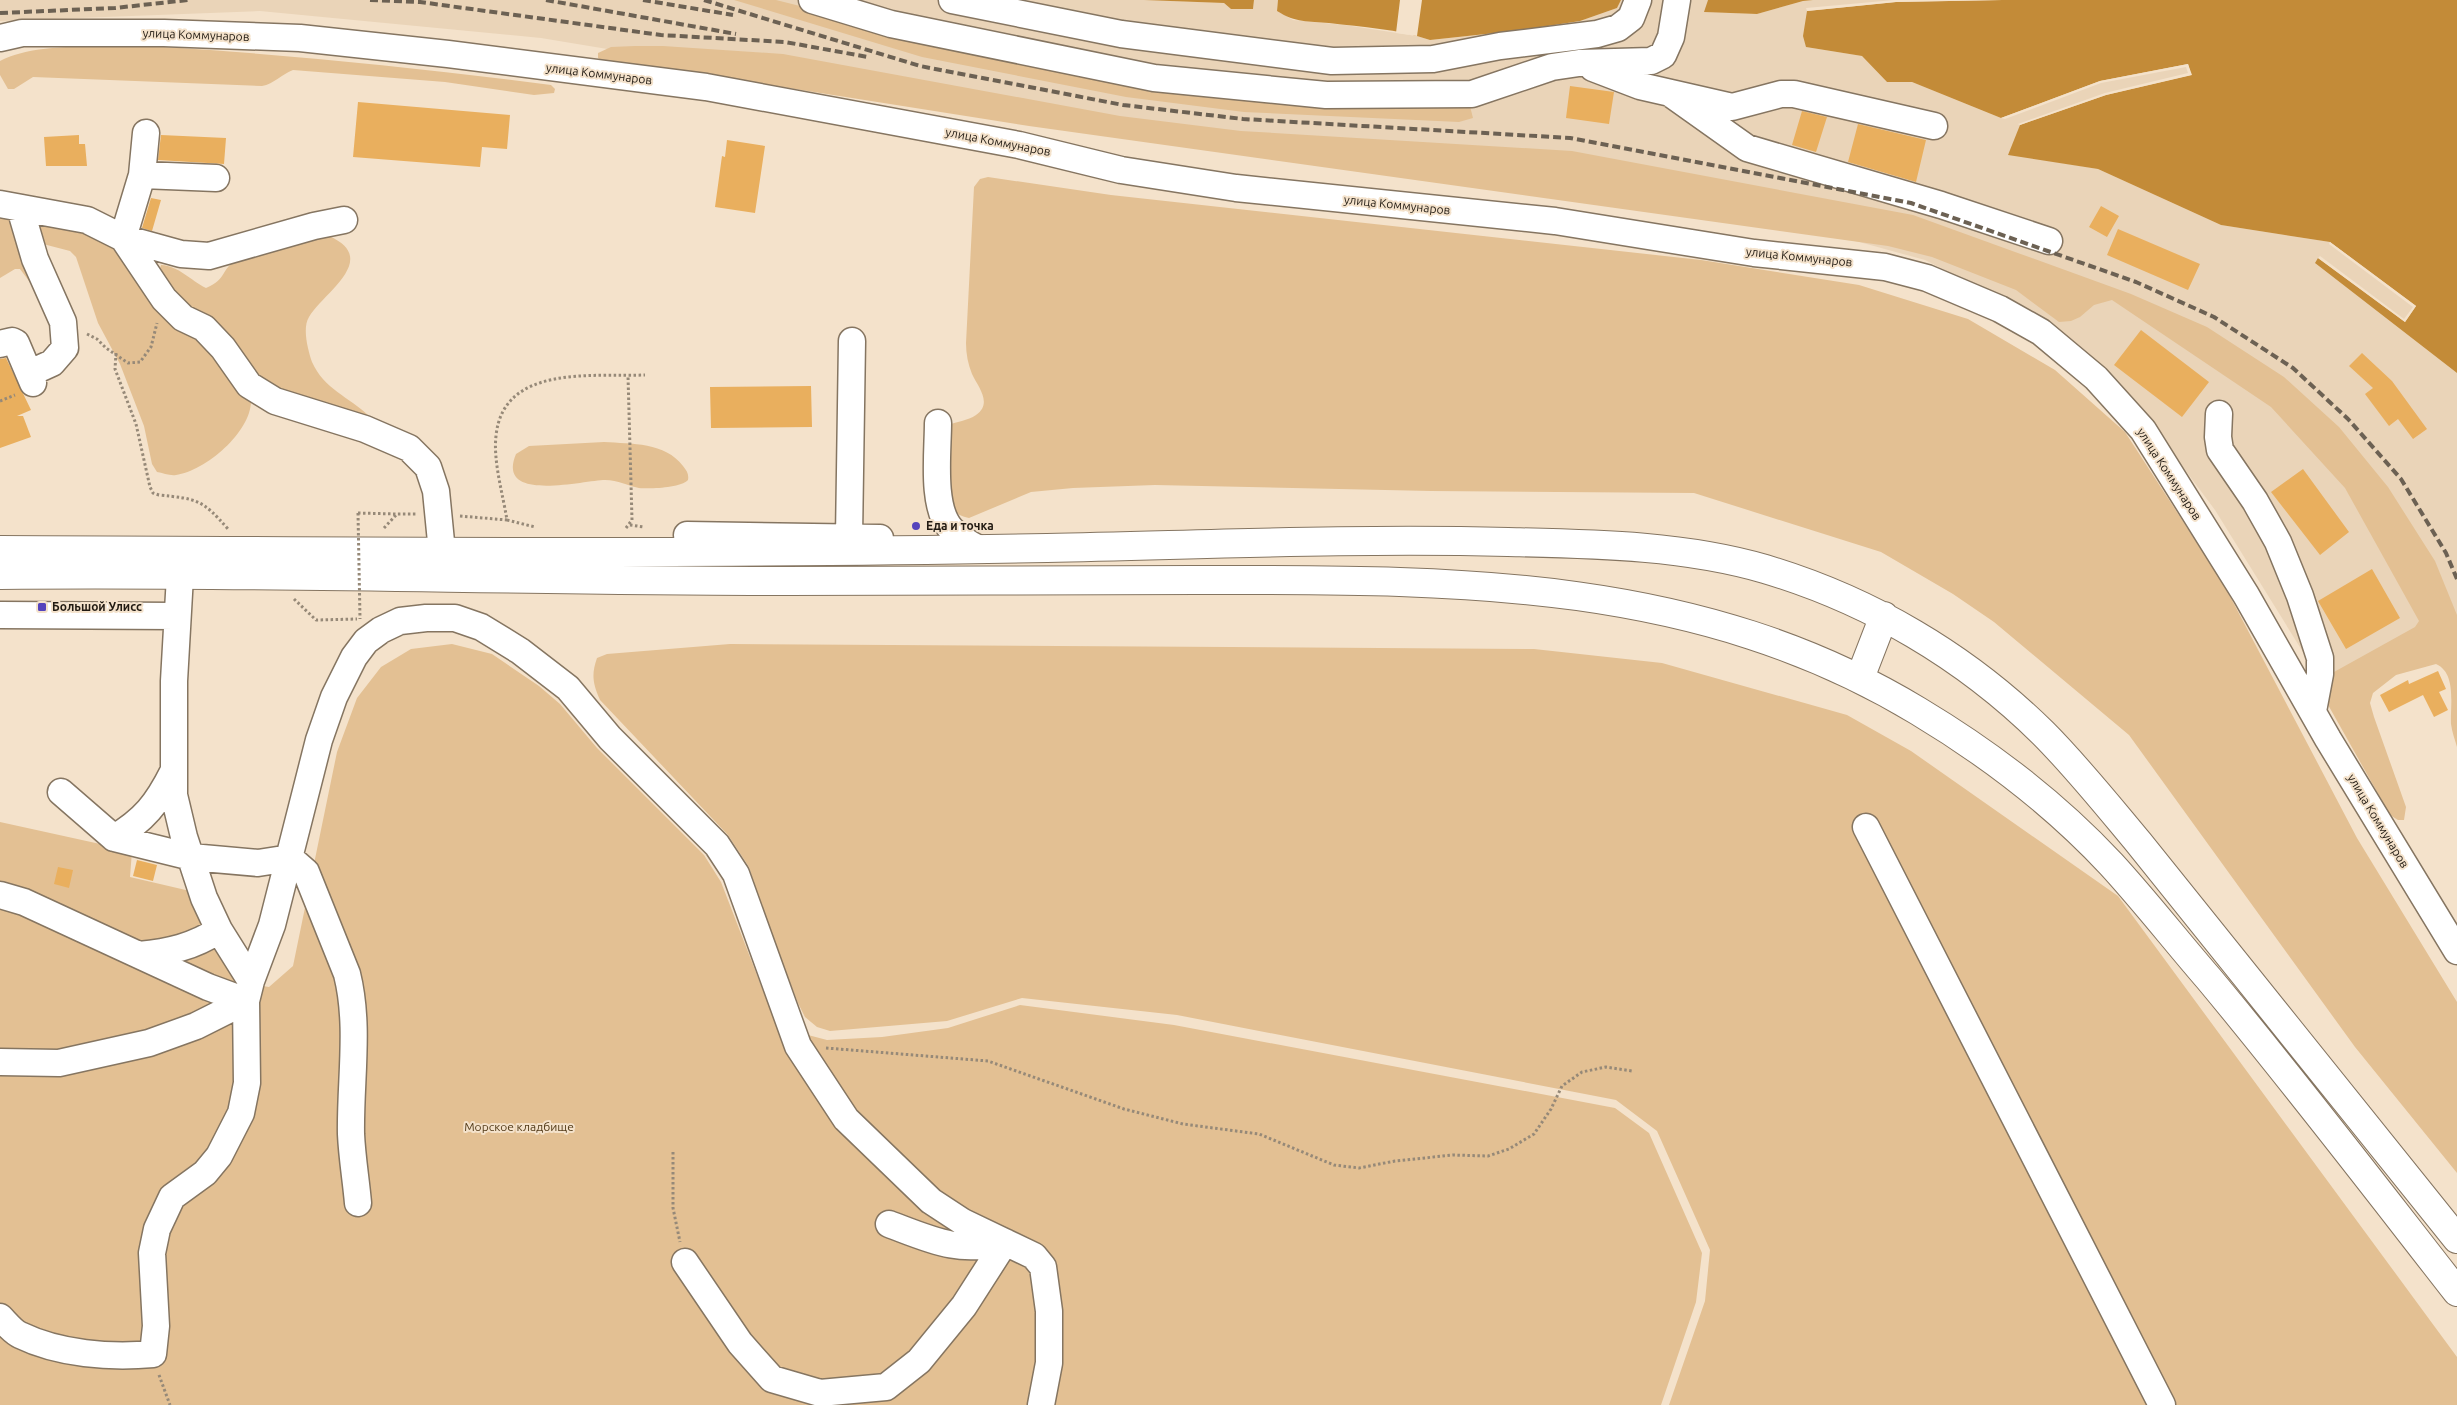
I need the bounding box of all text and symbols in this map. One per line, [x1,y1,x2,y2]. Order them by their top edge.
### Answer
street label: улица Коммунаров [142,26,250,43]
street label: улица Коммунаров [545,61,653,86]
street label: улица Коммунаров [944,125,1052,158]
street label: улица Коммунаров [1343,192,1451,217]
street label: улица Коммунаров [1745,244,1853,269]
street label: улица Коммунаров [2135,425,2204,522]
place label: Еда и точка [926,519,994,532]
marker: Еда и точка [910,520,922,532]
place label: Большой Улисс [52,600,142,613]
marker: Большой Улисс [36,601,48,613]
street label: улица Коммунаров [2345,772,2412,870]
park label: Морское кладбище [464,1120,574,1133]

